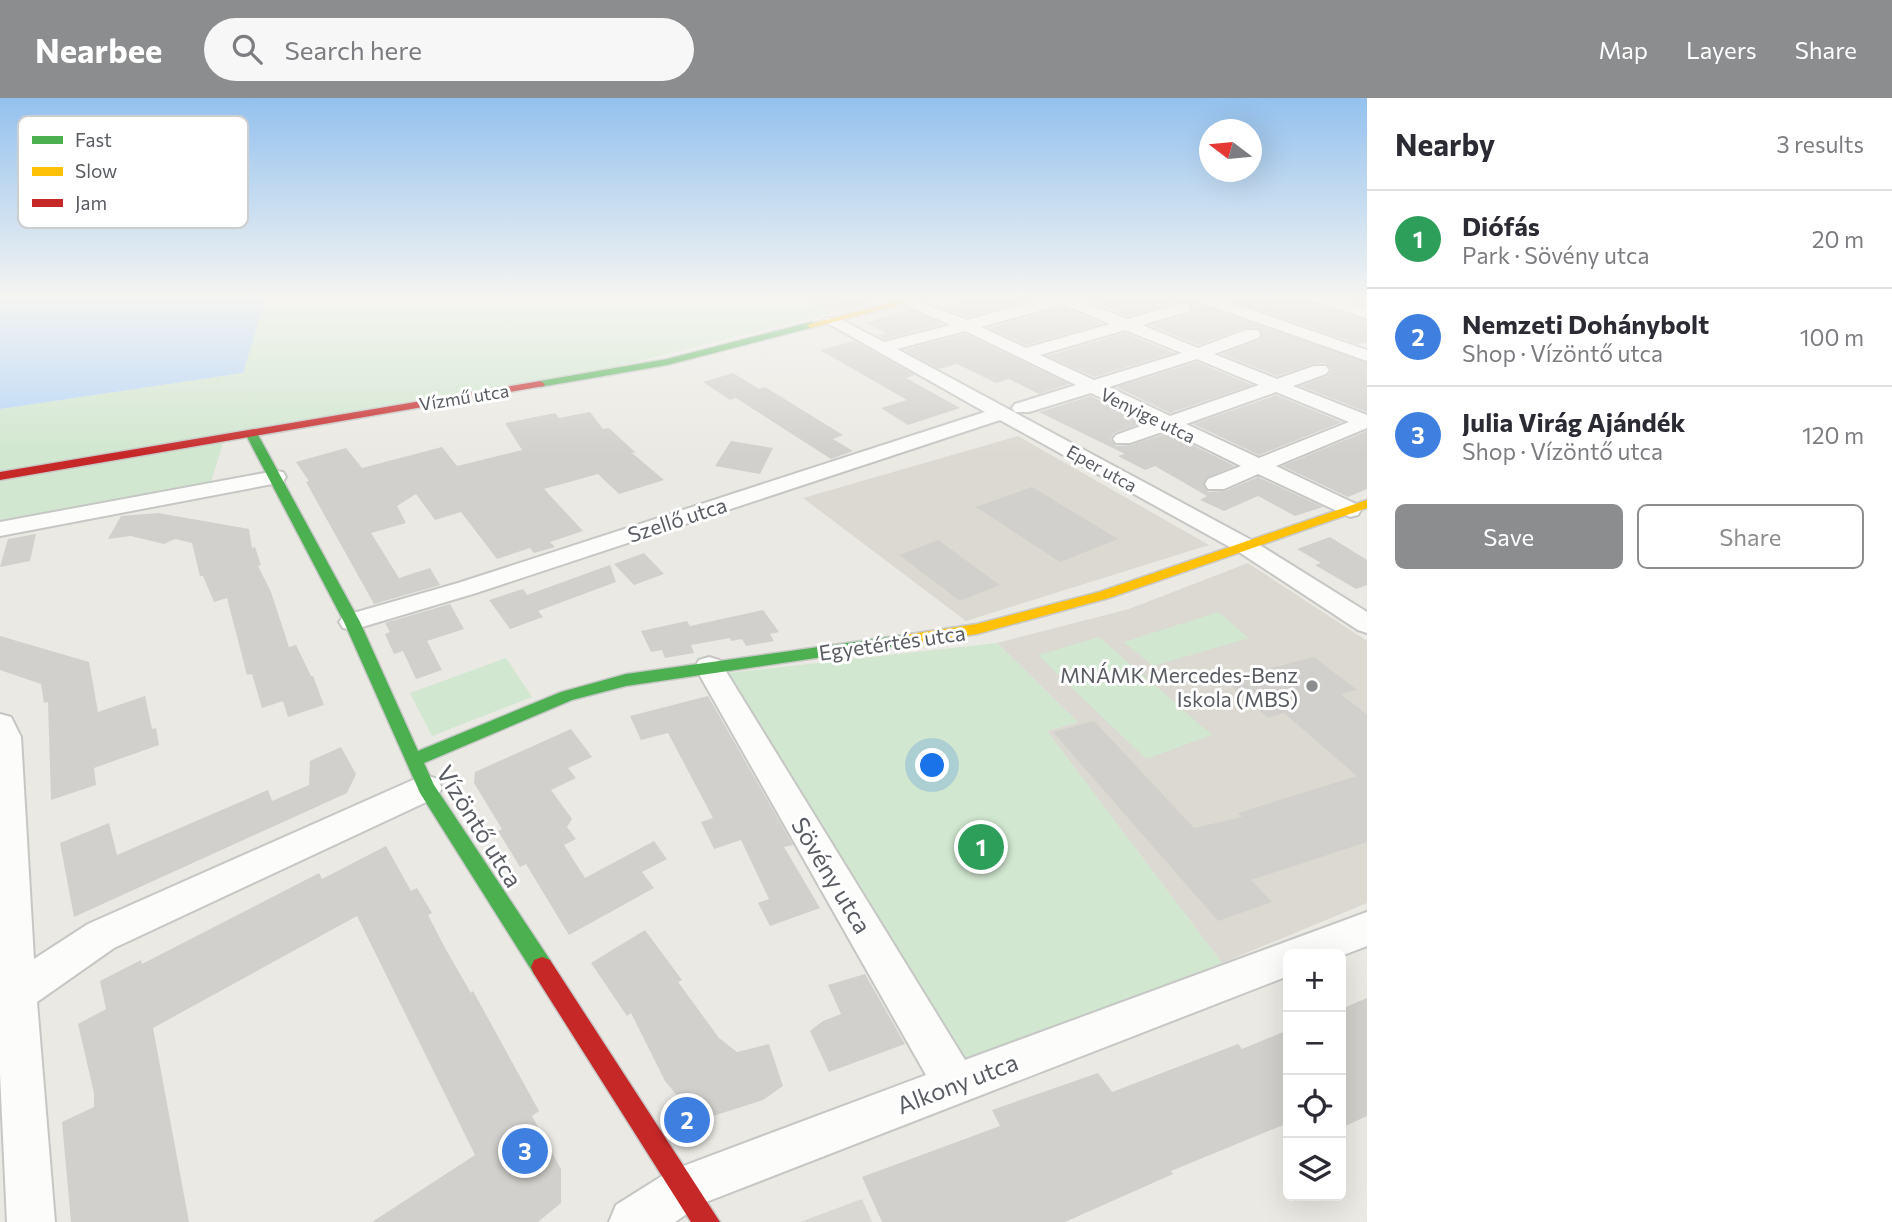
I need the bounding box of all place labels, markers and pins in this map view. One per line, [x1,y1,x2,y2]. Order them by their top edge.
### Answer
place label: MNÁMK Mercedes-Benz Iskola (MBS) [1060,662,1298,711]
marker: MNÁMK Mercedes-Benz Iskola (MBS) [1304,678,1320,694]
pin: 1 [958,821,1004,873]
pin: 2 [664,1094,710,1146]
pin: 3 [502,1125,548,1177]

